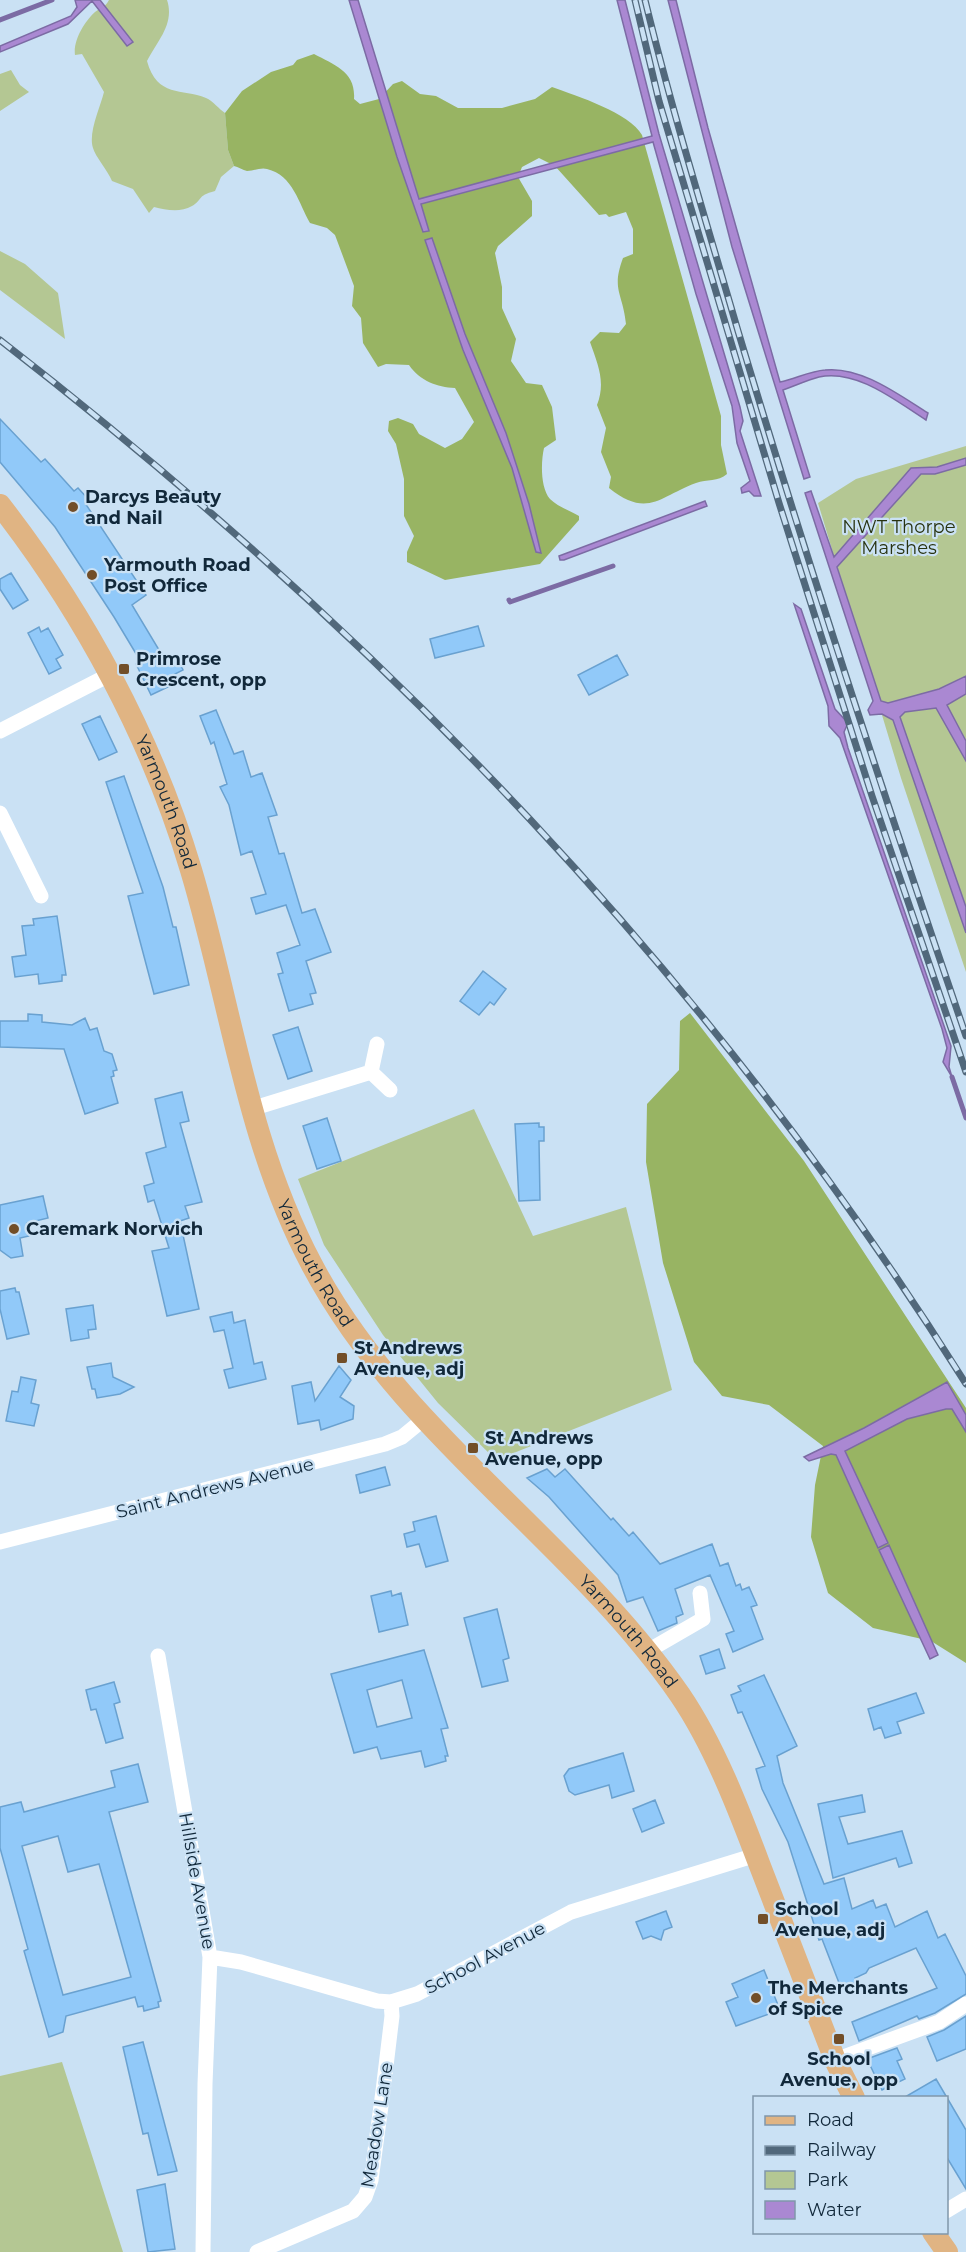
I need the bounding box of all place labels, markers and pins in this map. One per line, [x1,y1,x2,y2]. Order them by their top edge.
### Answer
place label: Darcys Beauty and Nail [85,486,221,529]
marker: Darcys Beauty and Nail [66,500,80,514]
place label: Yarmouth Road Post Office [103,554,251,597]
marker: Yarmouth Road Post Office [85,568,99,582]
place label: Primrose Crescent, opp [136,648,266,691]
marker: Primrose Crescent, opp [117,662,131,676]
place label: Caremark Norwich [26,1218,203,1240]
marker: Caremark Norwich [7,1222,21,1236]
place label: St Andrews Avenue, adj [353,1337,464,1380]
marker: St Andrews Avenue, adj [335,1351,349,1365]
place label: St Andrews Avenue, opp [484,1427,603,1470]
marker: St Andrews Avenue, opp [466,1441,480,1455]
place label: School Avenue, adj [774,1898,885,1941]
marker: School Avenue, adj [756,1912,770,1926]
place label: The Merchants of Spice [768,1977,909,2020]
marker: The Merchants of Spice [749,1991,763,2005]
marker: School Avenue, opp [832,2032,846,2046]
place label: School Avenue, opp [779,2048,898,2091]

